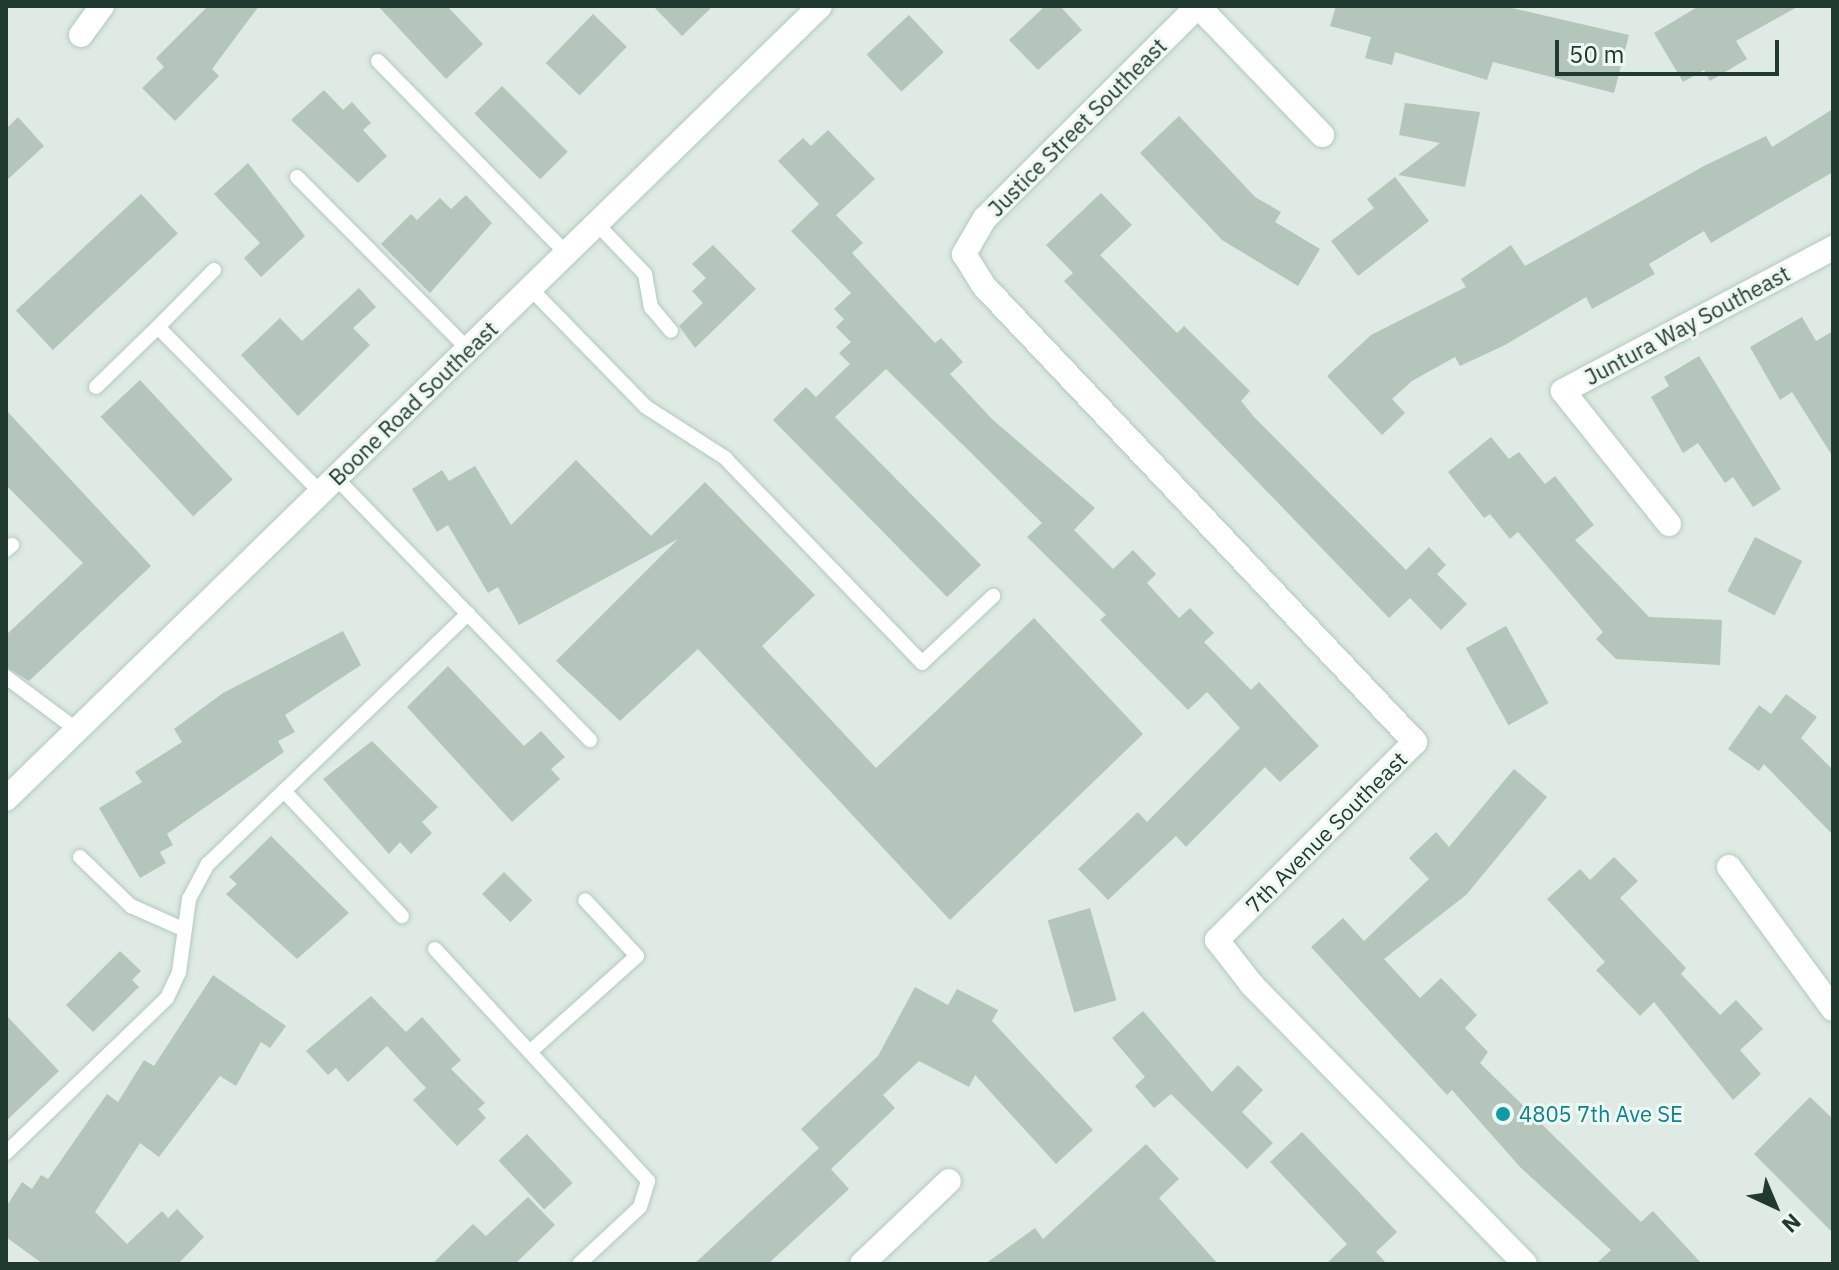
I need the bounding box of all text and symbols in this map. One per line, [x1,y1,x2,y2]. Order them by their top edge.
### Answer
scale bar [1559,24,1783,74]
street label: Justice Street Southeast [982,32,1172,222]
text: 50 m [1569,38,1624,70]
street label: Juntura Way Southeast [1580,260,1794,390]
street label: Boone Road Southeast [323,316,503,490]
street label: 7th Avenue Southeast [1240,746,1412,918]
place label: 4805 7th Ave SE [1519,1101,1683,1127]
marker: 4805 7th Ave SE [1494,1105,1512,1123]
north arrow [1735,1166,1815,1246]
text: N [1776,1208,1808,1240]

